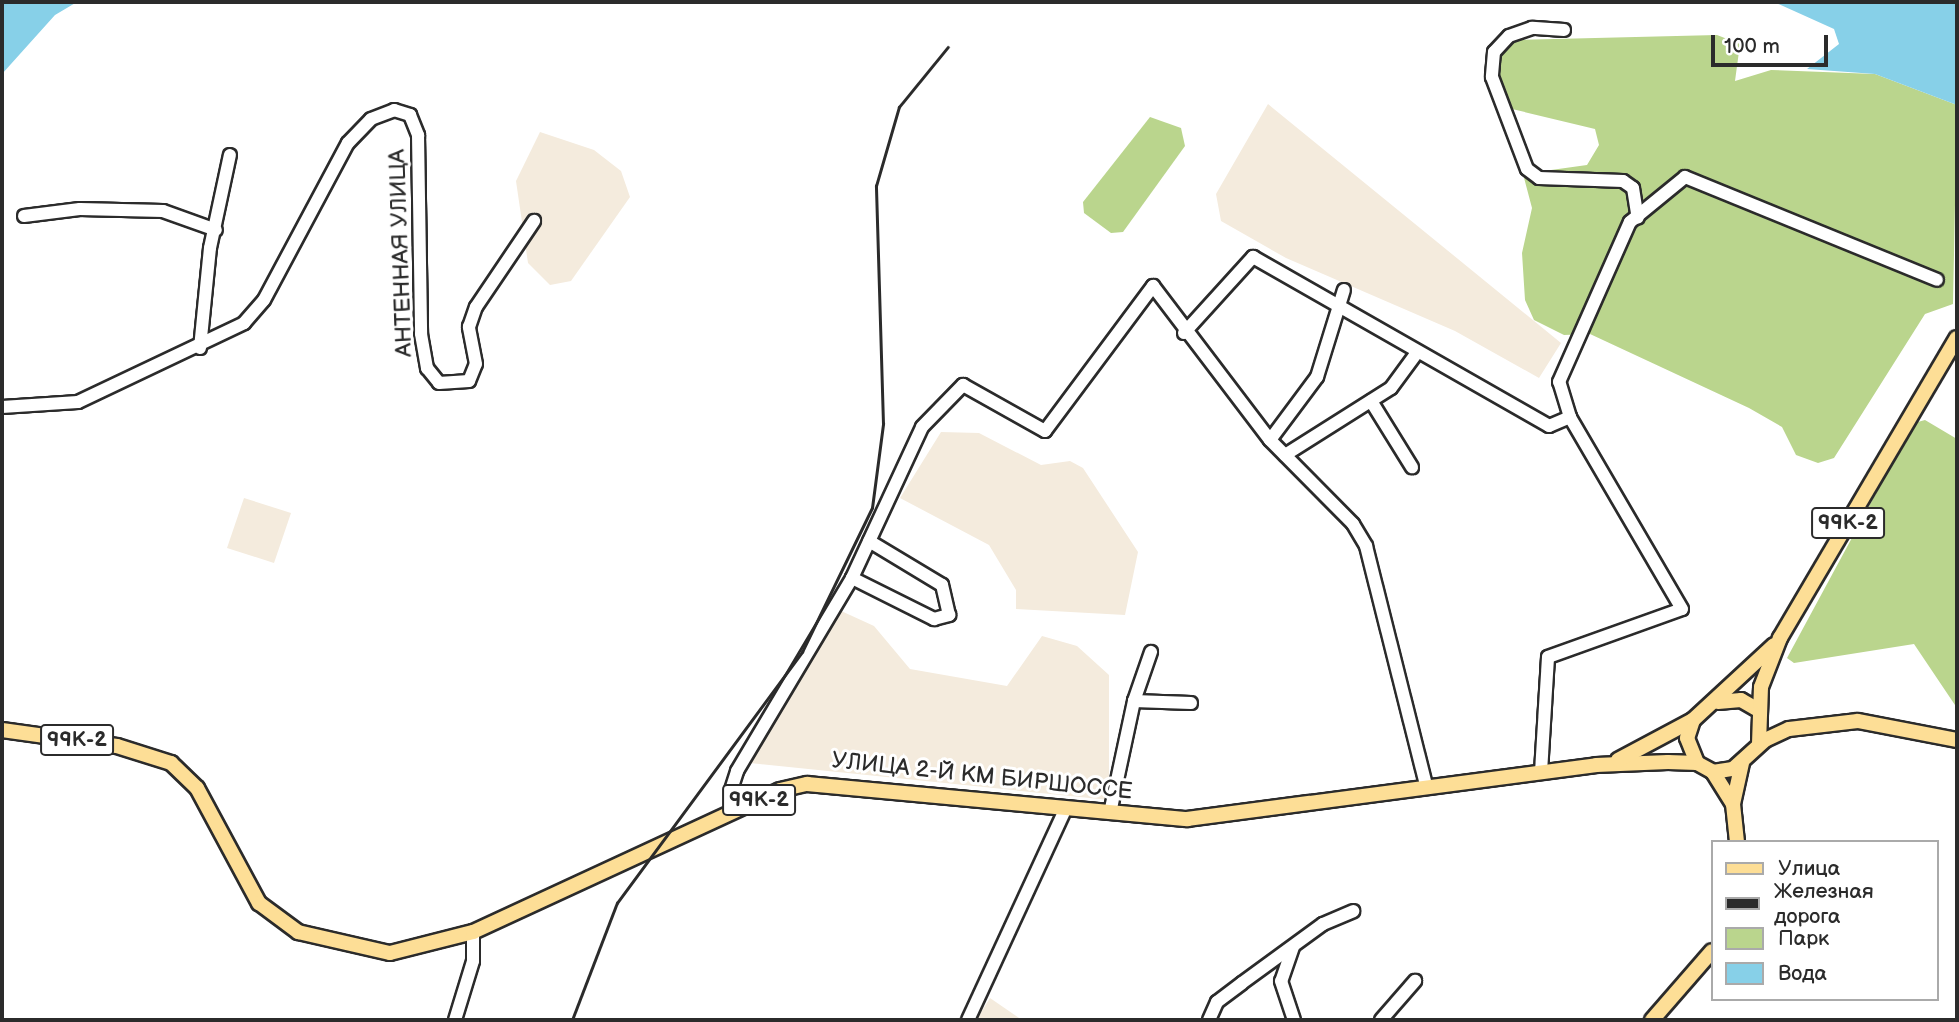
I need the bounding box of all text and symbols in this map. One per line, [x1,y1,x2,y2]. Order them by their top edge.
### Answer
scale bar [1714,21,1831,65]
text: 100 m [1724,34,1780,59]
street label: АНТЕННАЯ УЛИЦА [384,149,418,357]
road number: 99К-2 [1810,505,1886,540]
road number: 99К-2 [38,722,116,758]
street label: УЛИЦА 2-Й КМ БИРШОССЕ [830,746,1134,806]
road number: 99К-2 [720,782,798,818]
legend [1710,840,1938,1001]
text: Улица [1778,856,1840,881]
text: Железная дорога [1774,879,1874,929]
text: Парк [1778,926,1829,951]
text: Вода [1778,961,1827,986]

